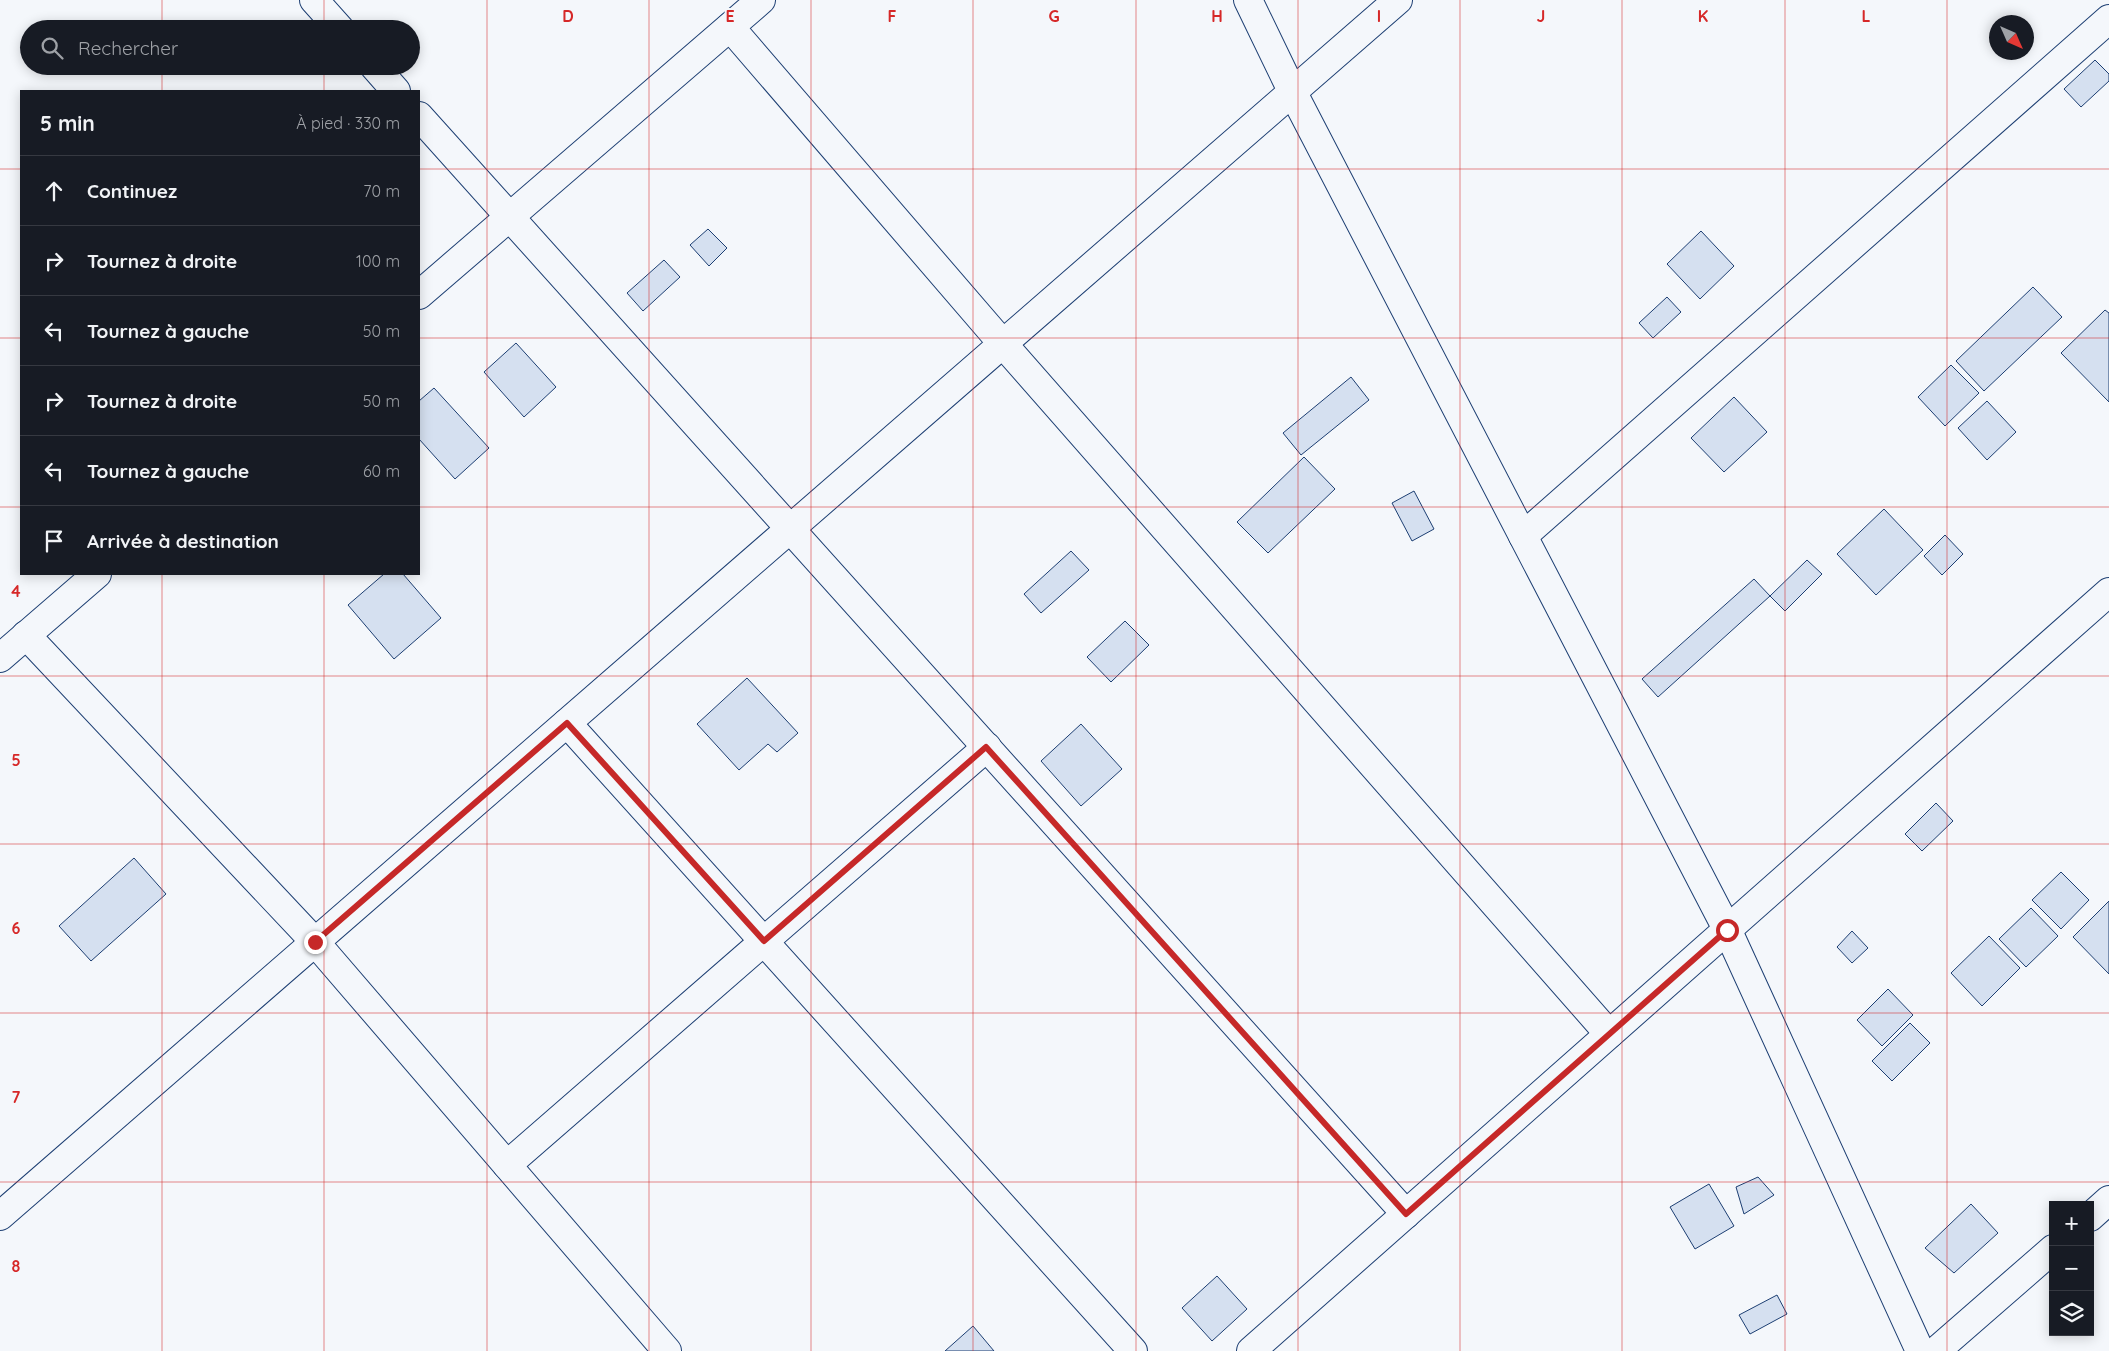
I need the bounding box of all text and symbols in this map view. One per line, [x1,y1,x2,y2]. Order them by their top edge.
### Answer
text: D [562,6,574,26]
text: E [725,6,735,26]
text: F [888,6,897,26]
text: G [1048,6,1060,26]
text: H [1211,6,1223,26]
text: I [1377,6,1381,26]
text: J [1537,6,1545,26]
text: K [1698,6,1708,26]
text: L [1862,6,1871,26]
north arrow [1989,15,2034,60]
search box [20,20,420,75]
icon: search [38,34,66,62]
text: Rechercher [78,36,178,60]
text: 5 min [40,110,95,136]
text: À pied · 330 m [296,113,400,133]
icon: ahead [40,177,68,205]
text: Continuez [87,179,177,203]
text: 70 m [363,181,400,201]
icon: right [40,247,68,275]
text: Tournez à droite [87,249,237,273]
text: 100 m [356,251,400,271]
icon: left [40,317,68,345]
text: Tournez à gauche [87,319,249,343]
text: 50 m [363,321,400,341]
icon: right [40,387,68,415]
text: Tournez à droite [87,389,237,413]
text: 50 m [363,391,400,411]
icon: left [40,457,68,485]
text: Tournez à gauche [87,459,249,483]
text: 60 m [363,461,400,481]
icon: arrive [40,527,68,555]
text: Arrivée à destination [87,529,279,553]
text: 4 [11,581,21,601]
text: 5 [11,750,21,770]
text: 6 [12,918,21,938]
route start [1716,919,1739,942]
route end [304,931,327,954]
text: 7 [12,1087,21,1107]
map controls [2049,1201,2094,1336]
button: + [2049,1201,2094,1246]
button: − [2049,1246,2094,1291]
text: 8 [12,1256,21,1276]
button: layers [2049,1291,2094,1336]

